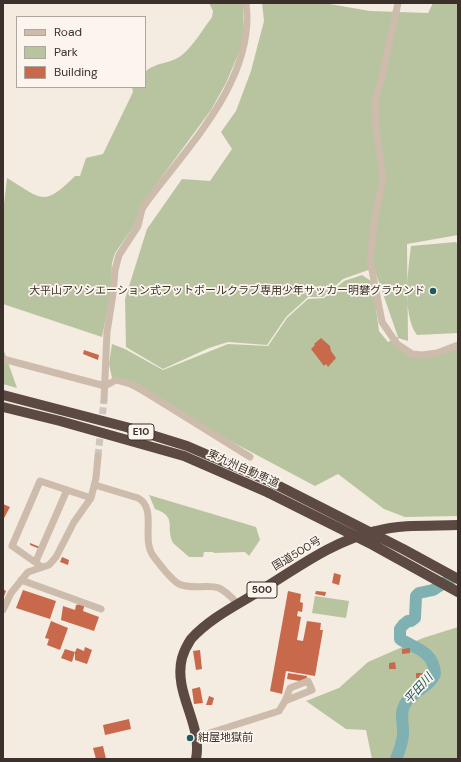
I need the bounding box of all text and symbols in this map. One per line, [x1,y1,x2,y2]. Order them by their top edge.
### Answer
legend [16,16,146,88]
text: Road [54,24,82,40]
text: Park [54,44,78,60]
text: Building [54,64,98,80]
place label: 大平山アソシエーション式フットボールクラブ専用少年サッカー明礬グラウンド [29,284,425,298]
marker: 大平山アソシエーション式フットボールクラブ専用少年サッカー明礬グラウンド [428,286,438,296]
road number: E10 [128,424,154,440]
street label: 東九州自動車道 [205,447,281,491]
street label: 国道500号 [270,534,324,574]
road number: 500 [247,582,277,598]
water label: 平田川 [402,671,436,707]
place label: 紺屋地獄前 [198,731,253,745]
marker: 紺屋地獄前 [185,733,195,743]

